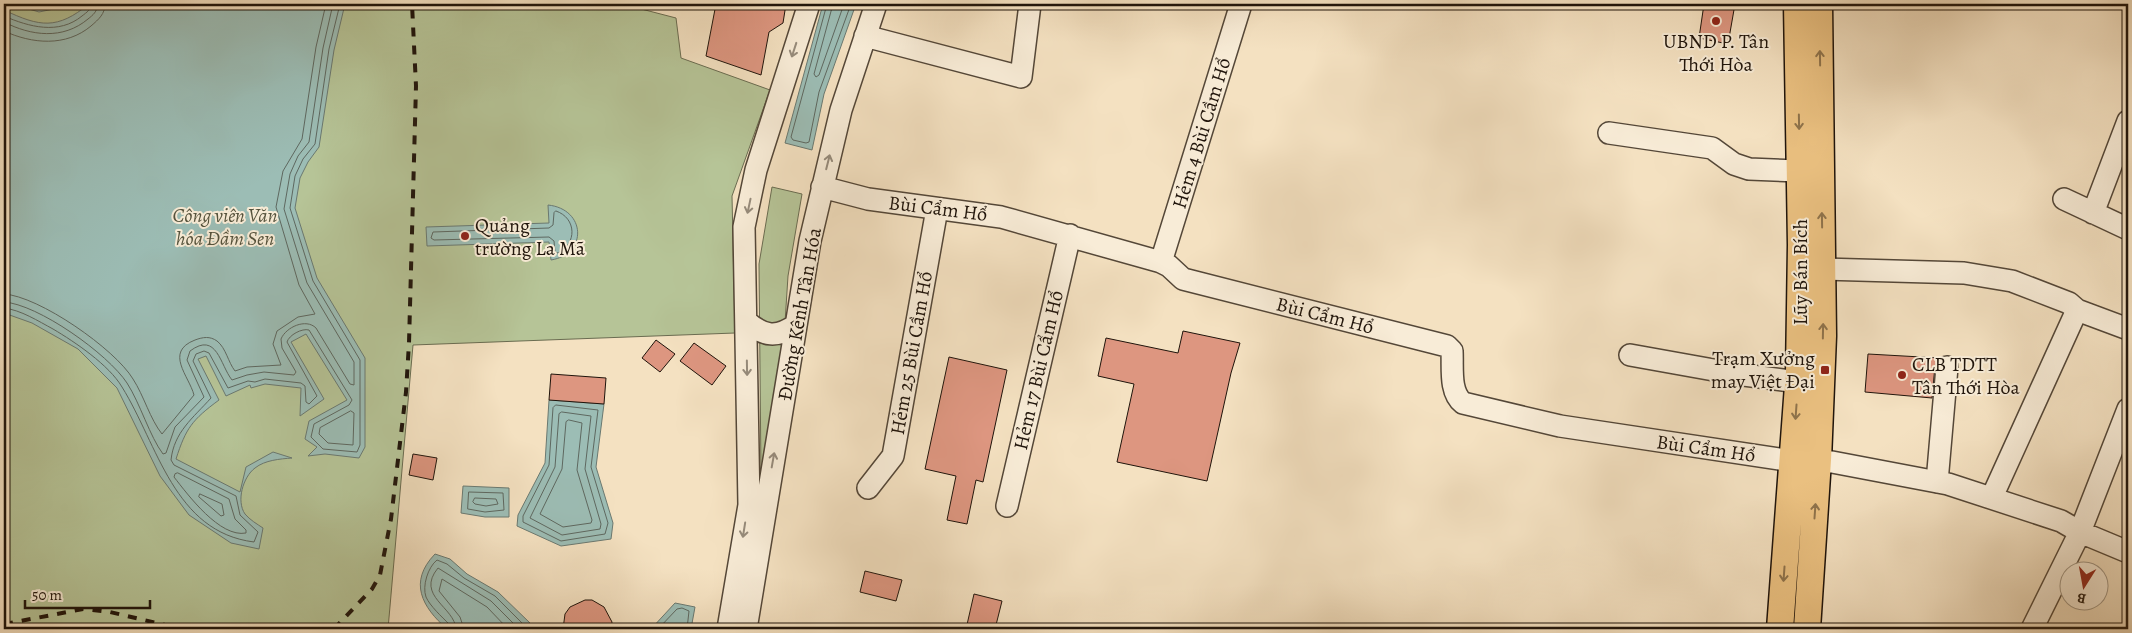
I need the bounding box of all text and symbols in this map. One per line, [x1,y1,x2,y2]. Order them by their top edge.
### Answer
marker: UBND P. Tân Thới Hòa [1710,15,1722,27]
place label: UBND P. Tân Thới Hòa [1663,28,1769,78]
one-way arrow [789,42,798,58]
one-way arrow [1815,50,1825,66]
street label: Hẻm 4 Bùi Cầm Hổ [1166,54,1237,212]
one-way arrow [1794,114,1804,130]
one-way arrow [824,155,833,171]
street label: Bùi Cẩm Hổ [887,189,989,228]
one-way arrow [743,198,753,214]
park label: Công viên Văn hóa Đầm Sen [173,202,277,252]
place label: Quảng trường La Mã [475,212,586,262]
one-way arrow [1818,213,1827,229]
street label: Lũy Bán Bích [1787,218,1814,325]
street label: Đường Kênh Tân Hóa [771,225,828,403]
marker: Quảng trường La Mã [459,230,471,242]
street label: Hẻm 25 Bùi Cầm Hổ [884,269,939,437]
street label: Hẻm 17 Bùi Cẩm Hổ [1007,288,1070,453]
street label: Bùi Cẩm Hổ [1273,290,1376,341]
one-way arrow [1818,323,1828,340]
place label: Trạm Xưởng may Việt Đại [1711,345,1815,395]
place label: CLB TDTT Tân Thới Hòa [1912,351,2021,401]
one-way arrow [742,360,752,376]
marker: Trạm Xưởng may Việt Đại [1819,364,1831,376]
marker: CLB TDTT Tân Thới Hòa [1896,369,1908,381]
one-way arrow [1792,404,1801,420]
street label: Bùi Cẩm Hổ [1655,428,1757,469]
one-way arrow [768,452,778,468]
one-way arrow [1810,503,1819,519]
one-way arrow [739,522,749,538]
north arrow [2060,560,2110,610]
one-way arrow [1779,566,1789,582]
scale bar [25,578,150,610]
text: 50 m [32,585,62,605]
text: B [2075,588,2088,608]

